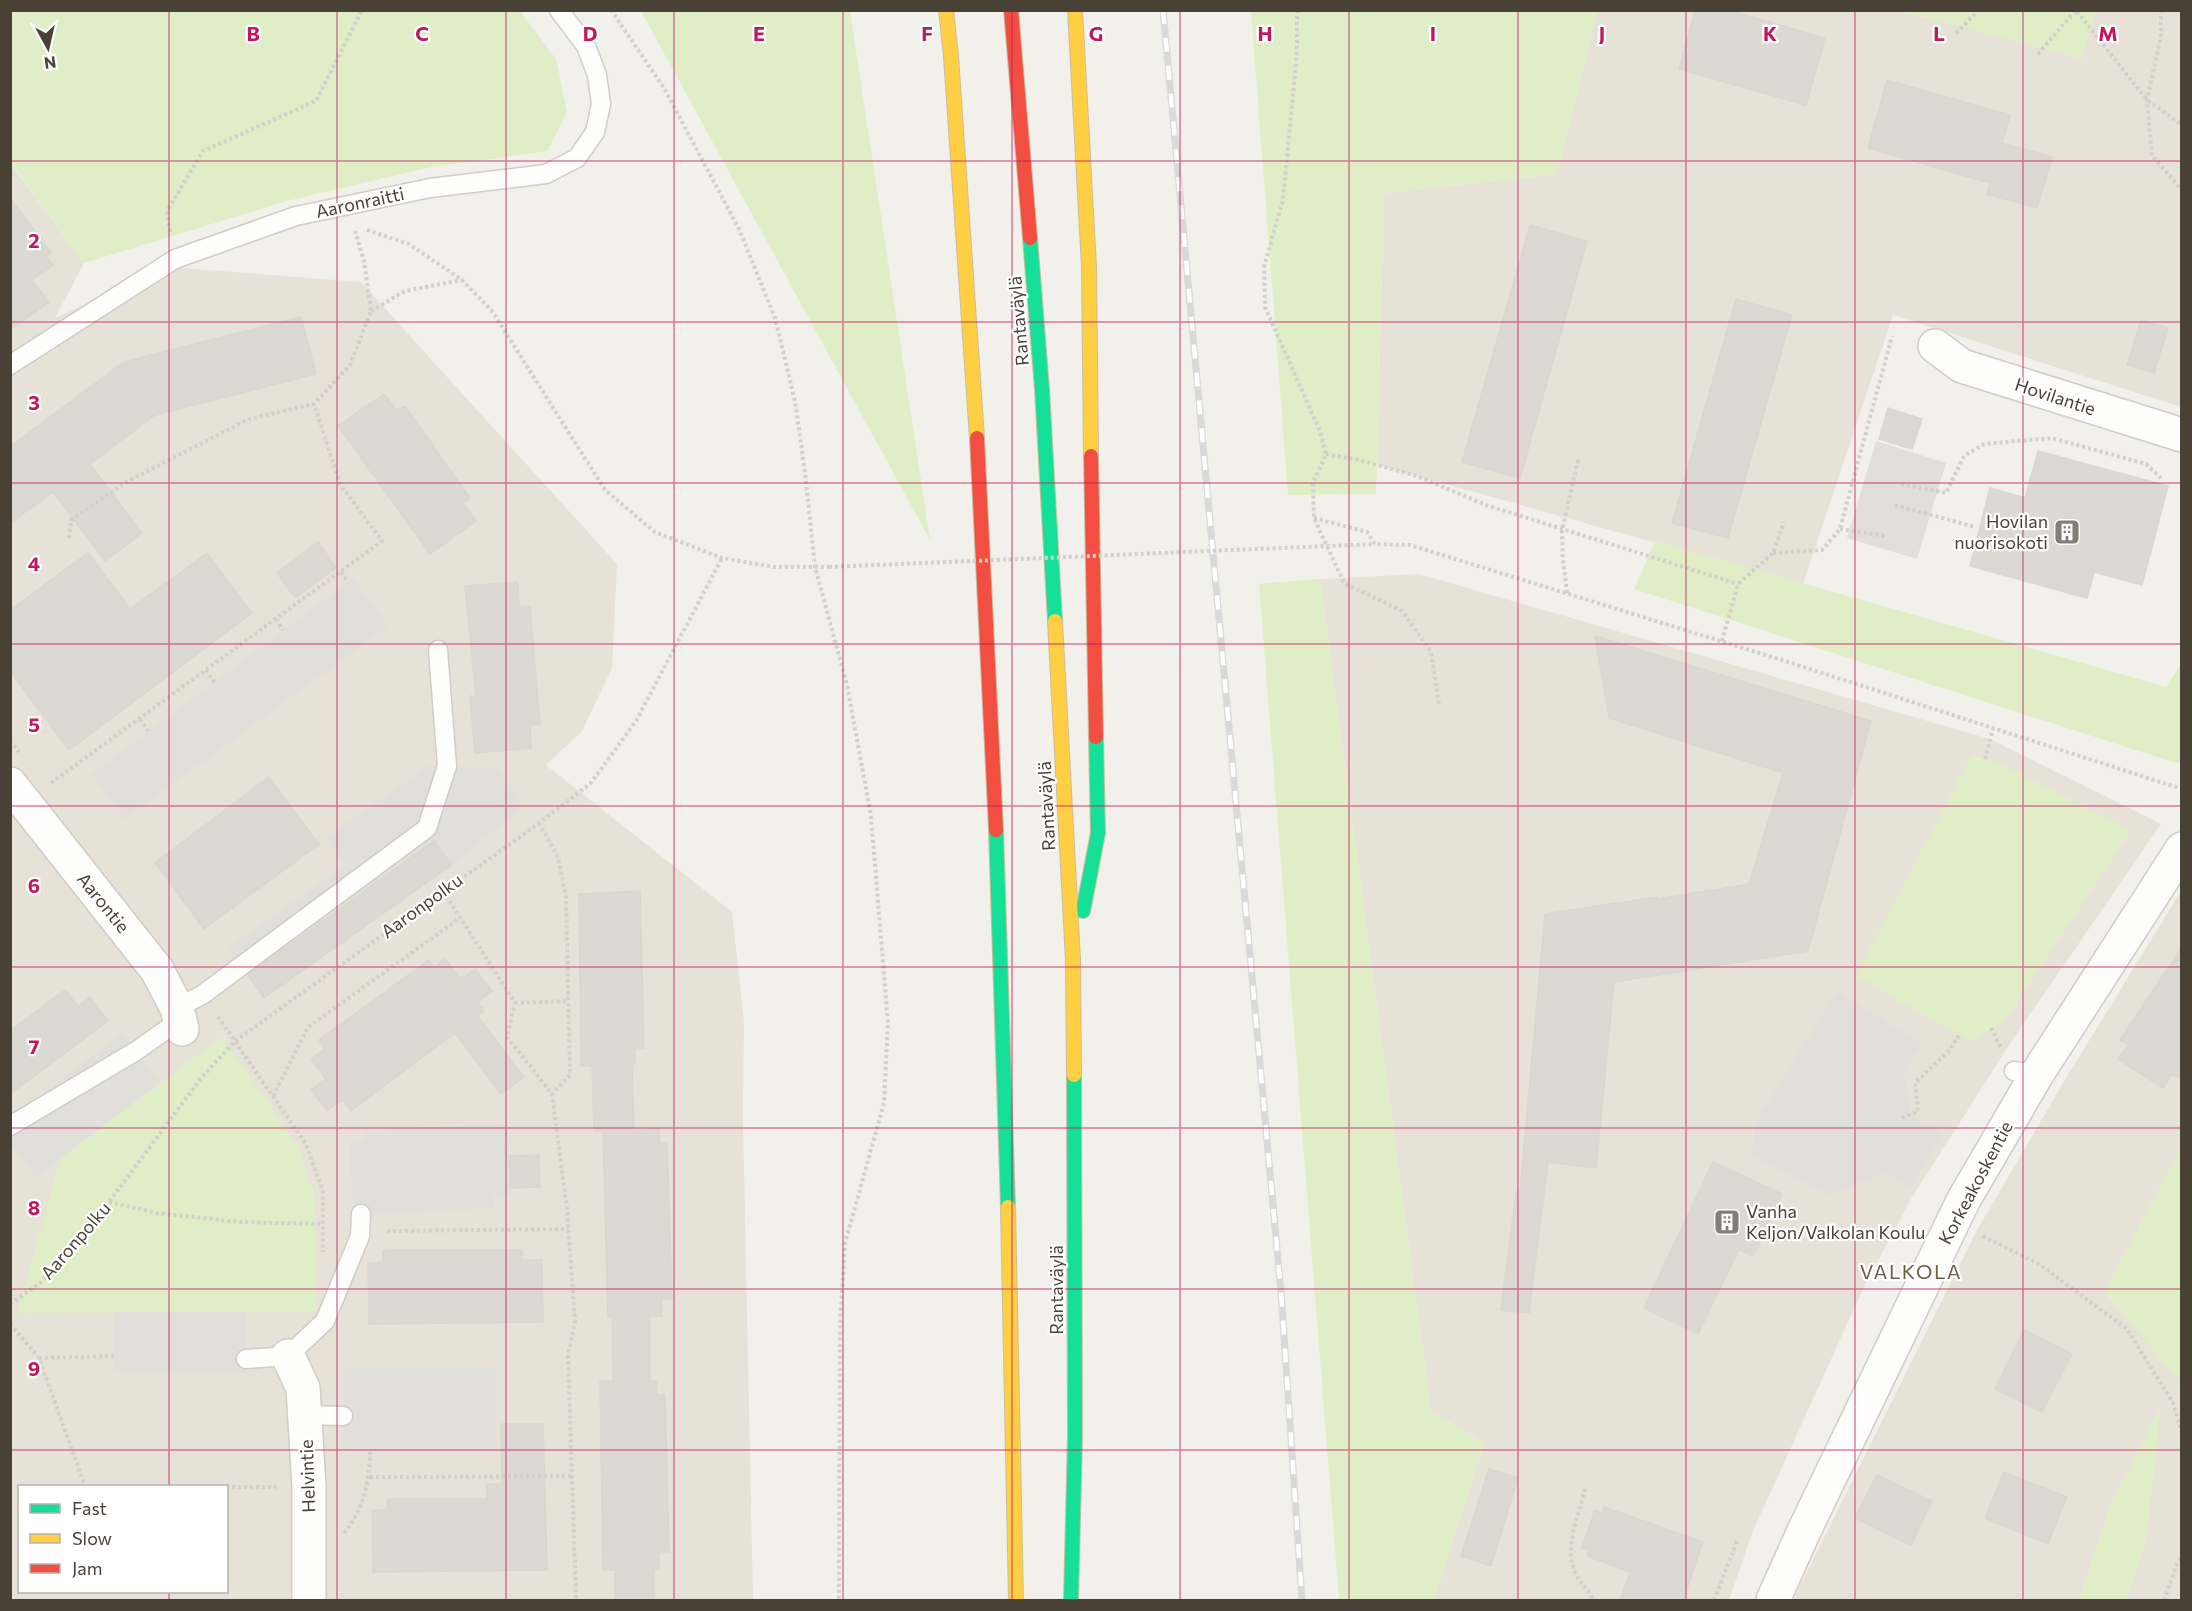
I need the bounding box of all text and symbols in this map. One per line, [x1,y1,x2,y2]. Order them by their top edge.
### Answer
north arrow [18,18,78,78]
text: B [246,21,260,45]
text: C [415,21,429,45]
text: D [583,21,597,45]
text: E [753,21,765,45]
text: F [921,21,933,45]
text: G [1089,21,1103,45]
text: H [1258,21,1273,45]
text: I [1430,21,1436,45]
text: J [1599,21,1605,45]
text: K [1763,21,1777,45]
text: L [1933,21,1945,45]
text: M [2098,21,2118,45]
text: N [43,53,57,74]
street label: Aaronraitti [313,182,406,222]
text: 2 [28,228,40,252]
street label: Rantaväylä [1003,275,1033,367]
street label: Hovilantie [2012,373,2098,419]
text: 3 [28,390,40,414]
place label: Hovilan nuorisokoti [1954,510,2048,553]
building icon: Hovilan nuorisokoti [2052,517,2082,547]
text: 4 [28,551,40,575]
text: 5 [28,712,40,736]
street label: Rantaväylä [1033,761,1059,851]
street label: Aarontie [73,868,135,937]
street label: Aaronpolku [376,868,466,942]
text: 6 [28,873,40,897]
text: 7 [29,1034,40,1058]
street label: Korkeakoskentie [1933,1117,2017,1248]
text: 8 [28,1195,40,1219]
street label: Aaronpolku [36,1197,115,1284]
place label: Vanha Keljon/Valkolan Koulu [1746,1200,1925,1243]
building icon: Vanha Keljon/Valkolan Koulu [1712,1207,1742,1237]
street label: Rantaväylä [1045,1245,1067,1335]
district label: VALKOLA [1860,1259,1962,1283]
text: 9 [28,1356,40,1380]
street label: Helvintie [295,1439,319,1513]
legend [18,1485,228,1593]
text: Fast [72,1497,107,1519]
text: Slow [72,1527,112,1549]
text: Jam [72,1557,102,1579]

